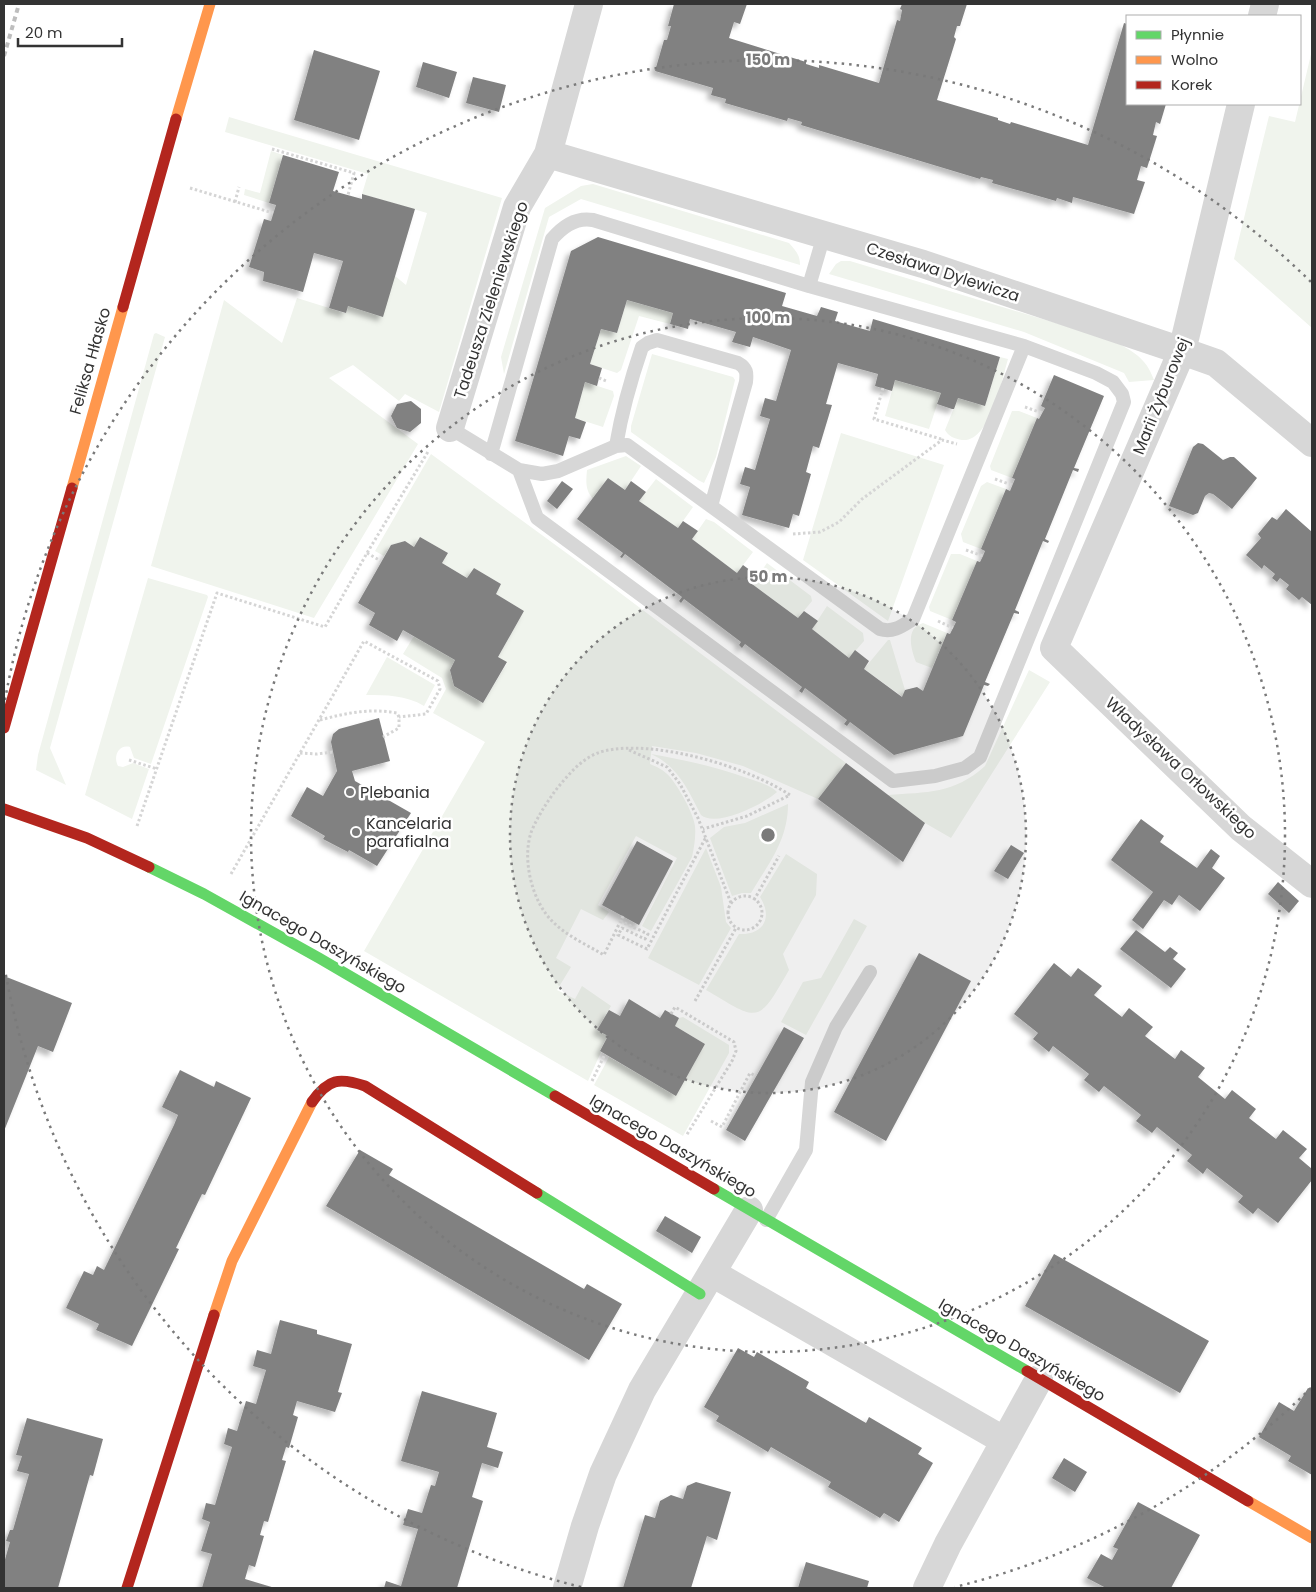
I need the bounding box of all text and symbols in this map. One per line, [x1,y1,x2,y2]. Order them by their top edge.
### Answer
scale bar [18,15,121,47]
legend [1126,15,1301,105]
text: 20 m [25,22,63,43]
text: Płynnie [1171,24,1224,45]
text: 150 m [746,49,790,70]
text: Wolno [1171,49,1218,70]
text: Korek [1171,74,1212,95]
street label: Tadeusza Zieleniewskiego [448,198,534,402]
street label: Czesława Dylewicza [863,236,1023,308]
street label: Feliksa Hłasko [64,305,116,417]
text: 100 m [746,307,790,328]
street label: Marii Żyburowej [1127,334,1195,458]
text: 50 m [749,566,787,587]
street label: Władysława Orłowskiego [1100,692,1262,844]
place label: Plebania [360,781,430,804]
marker: Plebania [344,786,356,798]
place label: Kancelaria parafialna [366,812,452,853]
marker: Kancelaria parafialna [350,826,362,838]
centre of rings [759,826,777,844]
street label: Ignacego Daszyńskiego [235,885,411,999]
street label: Ignacego Daszyńskiego [585,1089,761,1203]
street label: Ignacego Daszyńskiego [934,1293,1110,1407]

